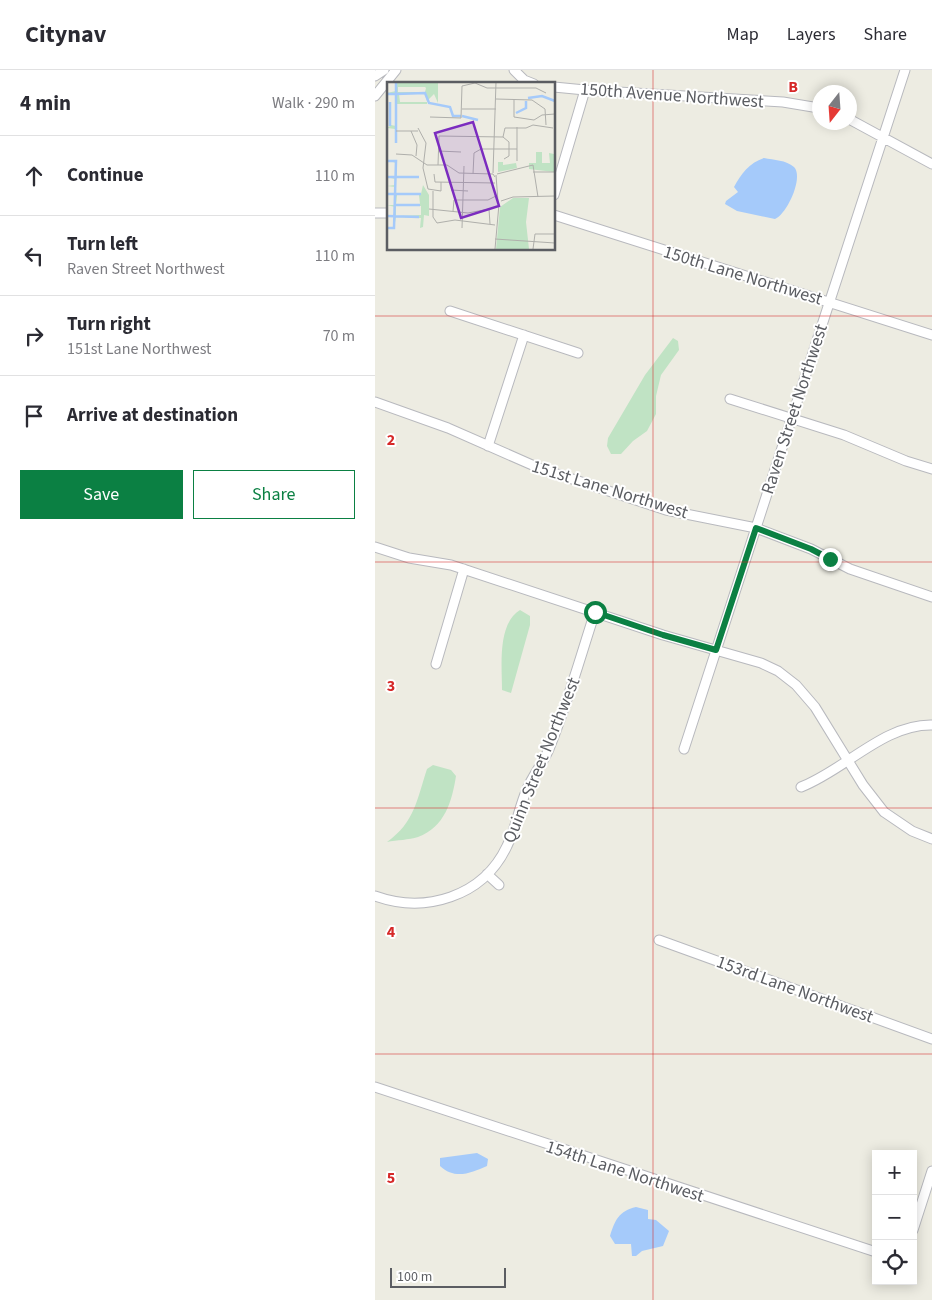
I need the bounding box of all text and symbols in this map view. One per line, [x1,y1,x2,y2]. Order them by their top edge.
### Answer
text: Citynav [25,17,106,52]
text: Map [727,22,759,47]
text: Layers [787,22,836,47]
text: Share [864,22,907,47]
text: B [788,76,798,98]
street label: 150th Avenue Northwest [579,77,765,114]
inset map [387,82,555,250]
north arrow [812,85,857,130]
text: 4 min [20,88,71,118]
text: Walk · 290 m [272,92,355,114]
icon: ahead [20,162,48,190]
text: Continue [67,162,144,189]
text: 110 m [315,165,355,187]
text: Turn left [67,231,138,258]
street label: 150th Lane Northwest [660,239,825,312]
icon: left [20,242,48,270]
text: 110 m [315,245,355,267]
text: Raven Street Northwest [67,258,225,280]
text: Turn right [67,311,151,338]
street label: Raven Street Northwest [755,321,834,497]
icon: right [20,322,48,350]
text: 70 m [323,325,355,347]
text: 151st Lane Northwest [67,338,211,360]
icon: arrive [20,402,48,430]
text: Arrive at destination [67,402,238,429]
text: 2 [387,429,395,451]
street label: 151st Lane Northwest [528,454,691,525]
button: Save [20,470,183,519]
button: Share [193,470,355,519]
route end [819,548,842,571]
route start [584,601,607,624]
street label: Quinn Street Northwest [497,674,586,847]
text: 3 [387,675,395,697]
text: 4 [387,921,396,943]
street label: 153rd Lane Northwest [713,949,877,1029]
street label: 154th Lane Northwest [542,1134,707,1209]
map controls [872,1150,917,1285]
button: + [872,1150,917,1195]
text: 5 [387,1167,395,1189]
button: − [872,1195,917,1240]
button: locate [872,1240,917,1285]
scale bar [390,1265,506,1288]
text: 100 m [397,1267,432,1287]

